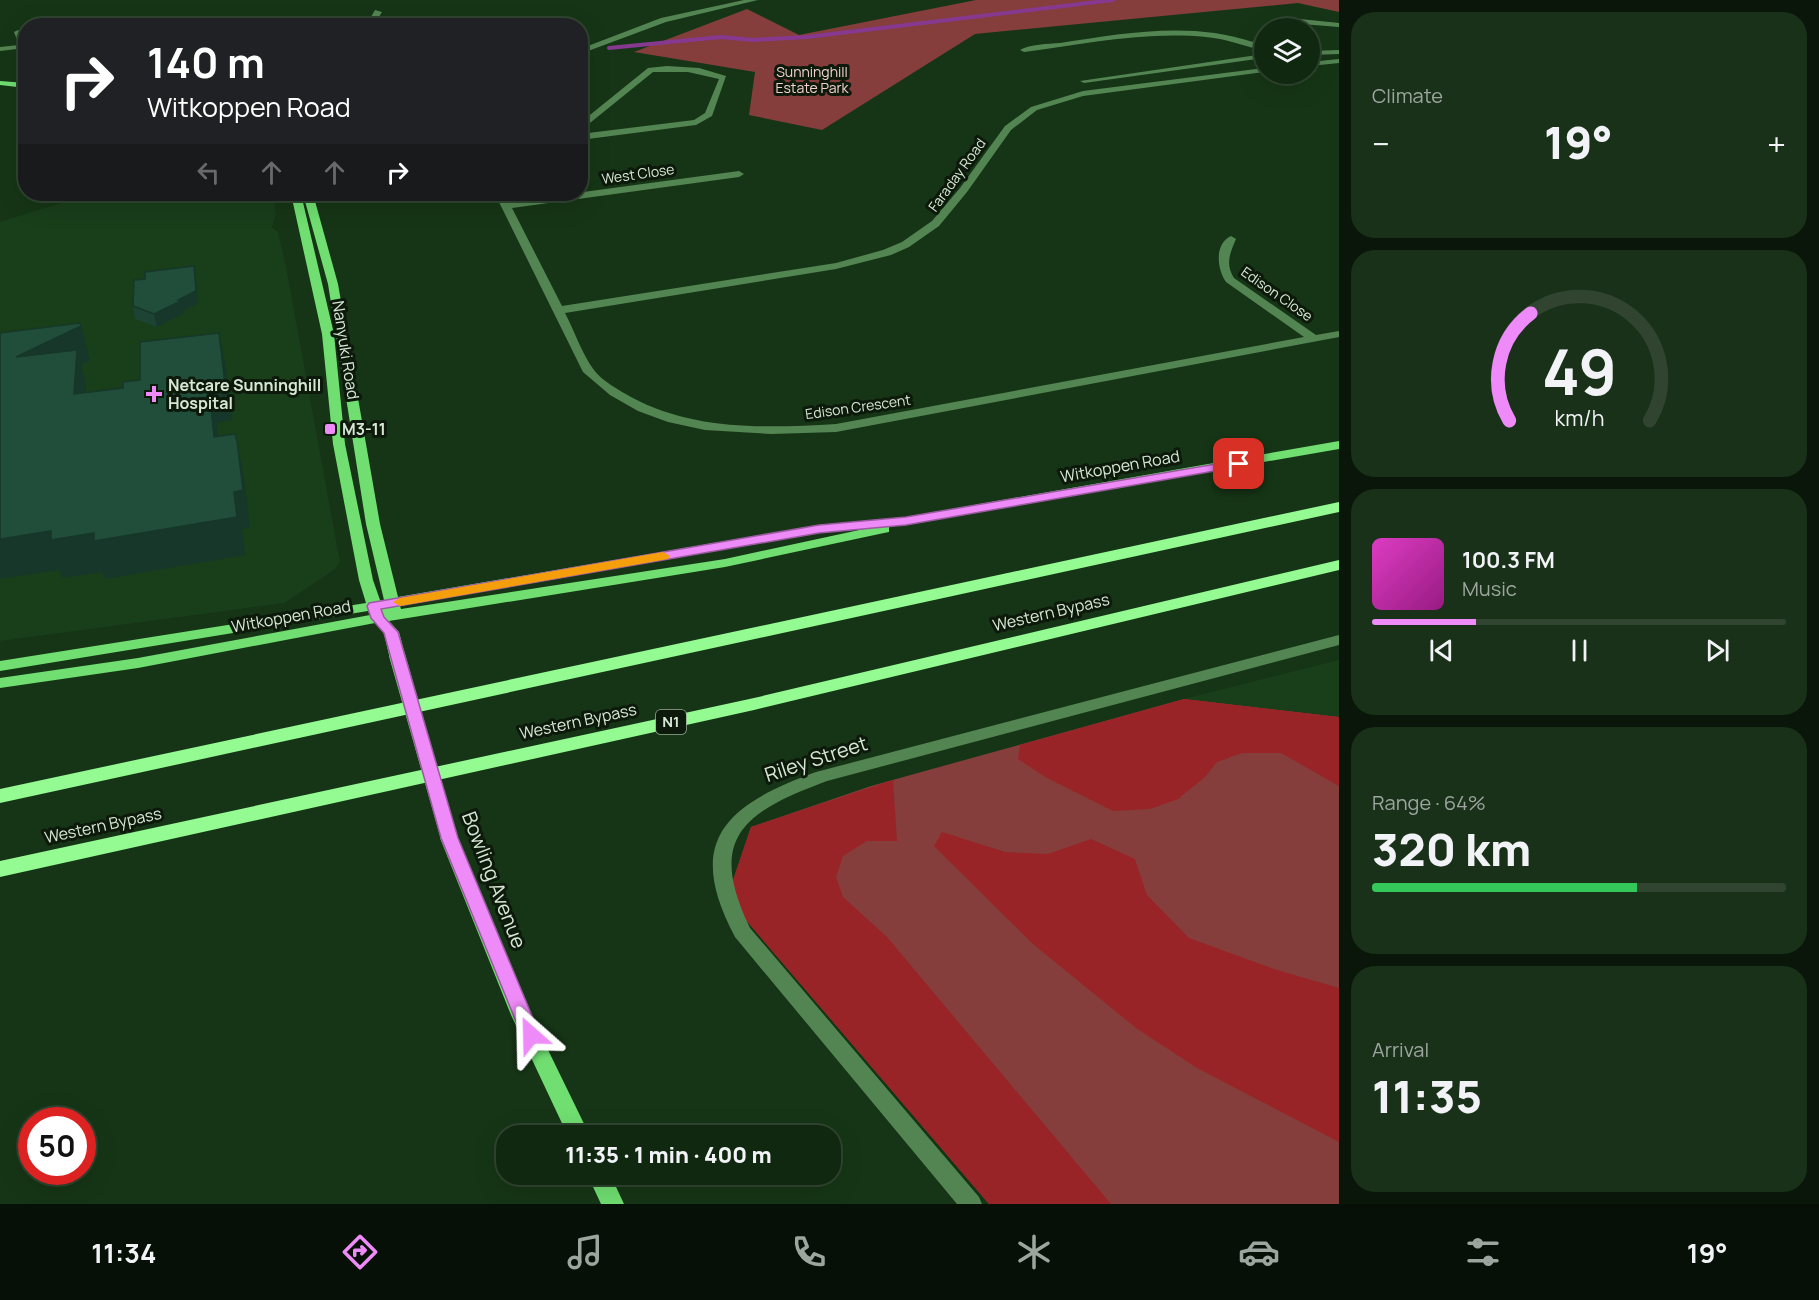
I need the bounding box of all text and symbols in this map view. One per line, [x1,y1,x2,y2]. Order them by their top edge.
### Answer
map controls [1254,18,1320,84]
button: layers [1254,18,1320,84]
text: 140 m [147,33,265,91]
icon: right [48,42,126,120]
park label: Sunninghill Estate Park [776,62,850,97]
text: Climate [1372,82,1443,109]
text: Witkoppen Road [147,88,351,125]
text: 19° [1544,111,1613,173]
text: − [1372,121,1390,166]
text: + [1767,121,1786,166]
street label: Faraday Road [924,134,990,215]
icon: left [192,156,225,189]
icon: ahead [255,156,288,189]
icon: ahead [318,156,351,189]
icon: right [381,156,414,189]
street label: West Close [600,159,676,188]
street label: Edison Close [1238,262,1317,325]
street label: Nanyuki Road [327,299,365,401]
text: 49 [1541,328,1617,414]
place label: Netcare Sunninghill Hospital [168,374,321,414]
marker: Netcare Sunninghill Hospital [145,385,163,403]
street label: Edison Crescent [804,390,912,423]
text: km/h [1554,403,1604,432]
place label: M3-11 [342,418,386,440]
marker: M3-11 [323,422,337,436]
pin [1213,438,1264,489]
street label: Witkoppen Road [1059,445,1181,487]
icon: arrive [1222,447,1255,480]
text: 100.3 FM [1462,545,1555,575]
text: Music [1462,575,1517,602]
street label: Western Bypass [991,588,1111,636]
street label: Witkoppen Road [230,595,352,637]
icon: previous [1425,634,1458,667]
icon: pause [1563,634,1596,667]
icon: next [1701,634,1734,667]
street label: Western Bypass [517,698,639,744]
road number: N1 [656,710,686,734]
street label: Riley Street [761,729,871,788]
text: Range · 64% [1372,789,1486,816]
street label: Western Bypass [42,802,164,848]
street label: Bowling Avenue [456,807,533,952]
text: 320 km [1372,818,1531,880]
position arrow [499,1003,563,1067]
text: Arrival [1372,1036,1429,1063]
text: 11:35 [1372,1065,1482,1127]
speed limit sign: 50 [18,1107,96,1185]
text: 11:35 · 1 min · 400 m [565,1140,772,1170]
icon: directions [339,1231,381,1273]
icon: music [564,1231,606,1273]
icon: phone [788,1231,830,1273]
icon: climate [1013,1231,1055,1273]
icon: car [1238,1231,1280,1273]
icon: filters [1462,1231,1504,1273]
text: 11:34 [91,1234,156,1271]
text: 19° [1687,1234,1728,1271]

